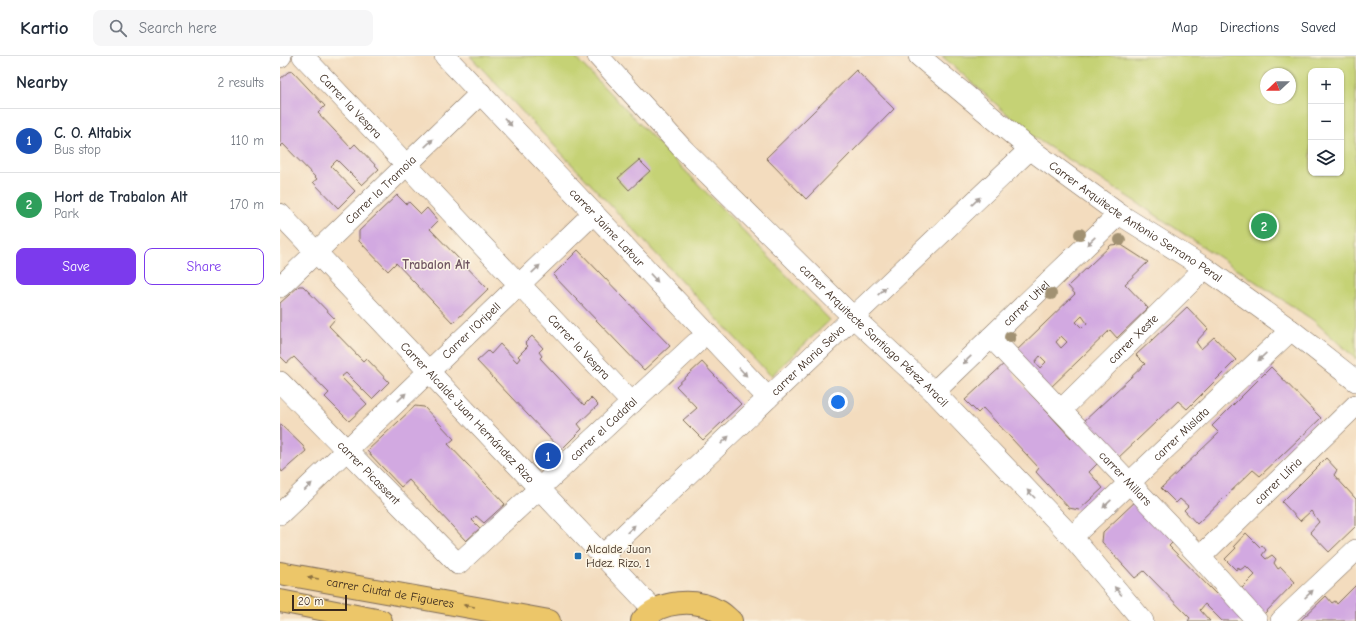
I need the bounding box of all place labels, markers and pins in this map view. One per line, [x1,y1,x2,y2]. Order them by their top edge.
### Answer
pin: 2 [1251,211,1277,241]
pin: 1 [535,441,561,471]
place label: Alcalde Juan Hdez. Rizo, 1 [586,542,651,570]
marker: Alcalde Juan Hdez. Rizo, 1 [573,551,583,561]

